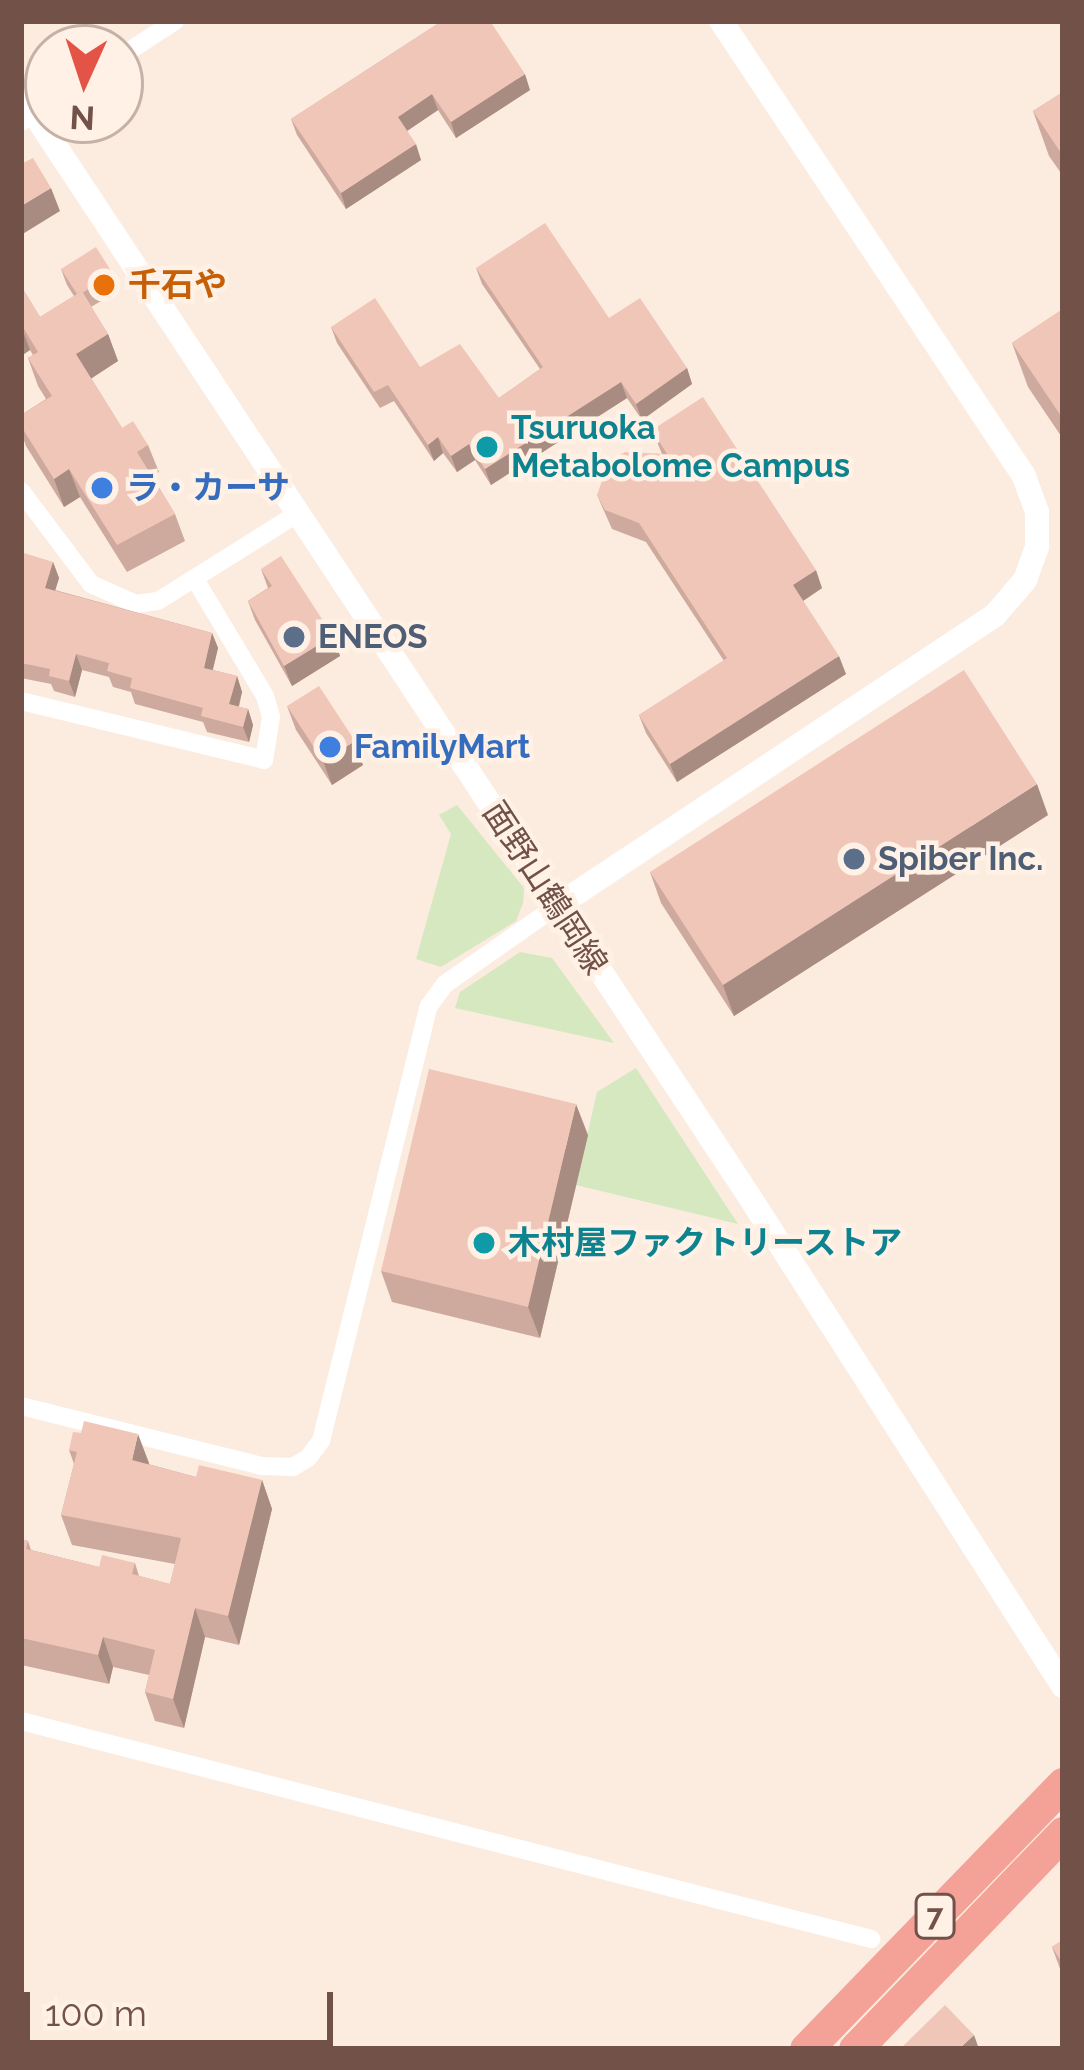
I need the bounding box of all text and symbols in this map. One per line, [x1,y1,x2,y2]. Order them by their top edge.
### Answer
north arrow [24,24,144,144]
text: N [69,97,96,138]
place label: 千石や [128,265,227,305]
marker: 千石や [91,272,117,298]
place label: Tsuruoka Metabolome Campus [511,408,850,486]
marker: Tsuruoka Metabolome Campus [474,434,500,460]
place label: ラ・カーサ [126,468,291,508]
marker: ラ・カーサ [89,475,115,501]
place label: ENEOS [318,617,428,657]
marker: ENEOS [281,624,307,650]
place label: FamilyMart [354,727,530,767]
marker: FamilyMart [317,734,343,760]
street label: 面野山鶴岡線 [474,794,616,982]
place label: Spiber Inc. [878,839,1044,879]
marker: Spiber Inc. [841,846,867,872]
place label: 木村屋ファクトリーストア [508,1223,904,1263]
marker: 木村屋ファクトリーストア [471,1230,497,1256]
road number: 7 [914,1892,956,1940]
scale bar [30,1968,339,2042]
text: 100 m [45,1992,147,2034]

